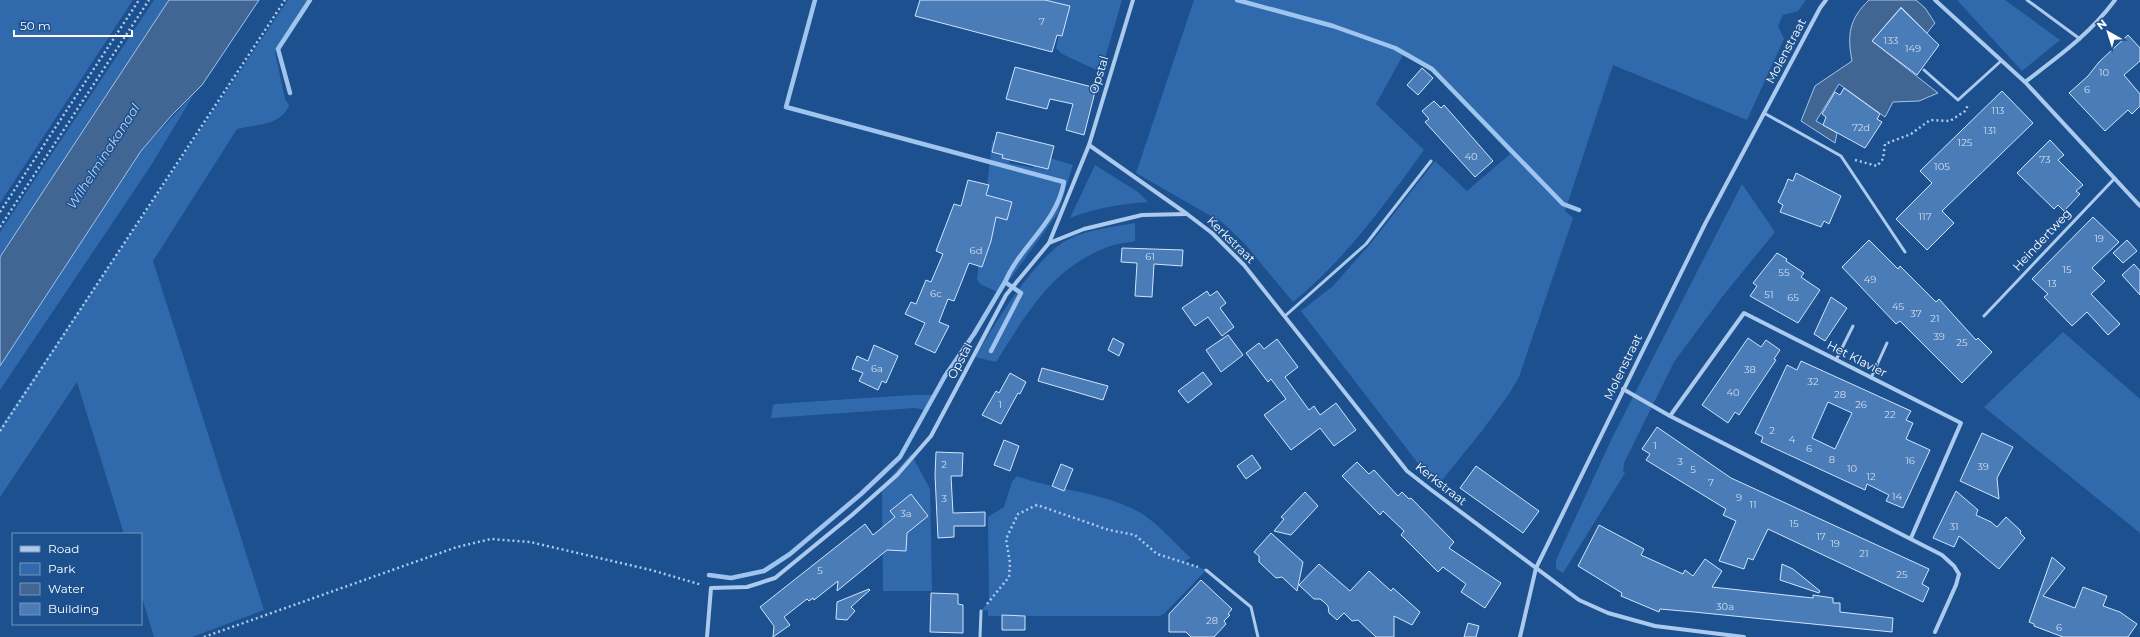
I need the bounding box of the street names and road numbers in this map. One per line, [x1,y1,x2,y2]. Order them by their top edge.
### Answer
street label: Molenstraat [1762,16,1809,86]
street label: Opstal [1086,54,1111,96]
street label: Heindertweg [2009,206,2074,274]
street label: Kerkstraat [1204,213,1259,266]
street label: Molenstraat [1600,331,1645,402]
street label: Het Klavier [1825,337,1890,380]
street label: Opstal [944,340,975,382]
street label: Kerkstraat [1413,459,1470,508]

